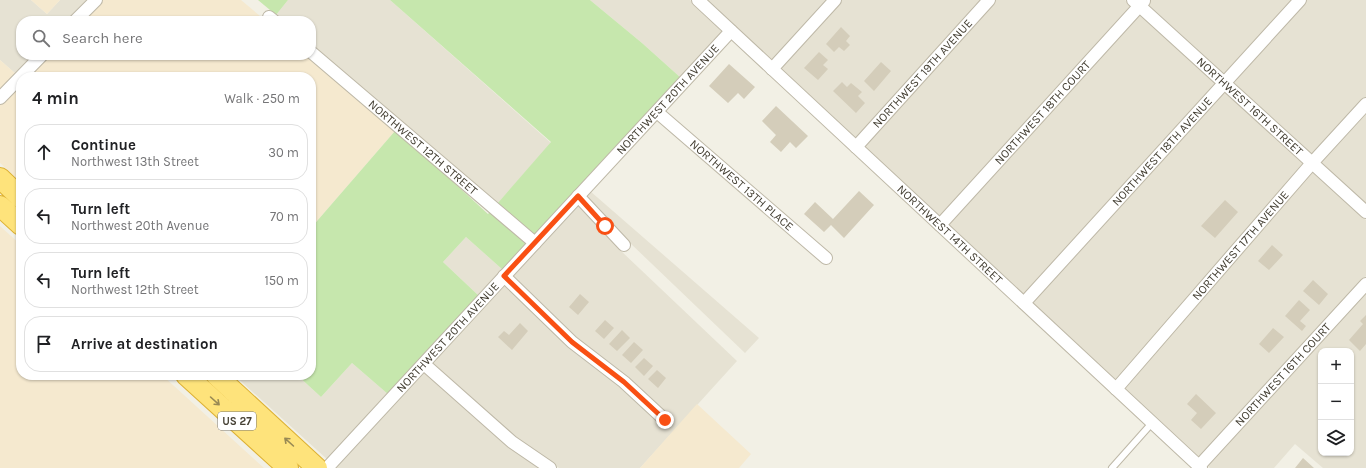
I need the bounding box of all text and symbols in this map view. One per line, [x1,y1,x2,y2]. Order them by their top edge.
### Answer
search box [16,16,316,60]
street label: NORTHWEST 19TH AVENUE [870,16,975,131]
icon: search [30,27,52,49]
text: Search here [62,29,143,47]
street label: NORTHWEST 20TH AVENUE [613,41,722,157]
street label: NORTHWEST 16TH STREET [1194,54,1306,158]
street label: NORTHWEST 18TH COURT [992,58,1093,167]
text: 4 min [32,88,79,108]
text: Walk · 250 m [224,91,300,106]
street label: NORTHWEST 18TH AVENUE [1109,94,1215,209]
street label: NORTHWEST 12TH STREET [365,97,480,198]
text: Continue [71,136,136,154]
street label: NORTHWEST 13TH PLACE [687,137,796,234]
icon: ahead [33,141,55,163]
text: 30 m [268,145,299,160]
text: Northwest 13th Street [71,154,199,169]
street label: NORTHWEST 14TH STREET [894,182,1005,287]
street label: NORTHWEST 17TH AVENUE [1189,188,1292,303]
text: Turn left [71,200,130,218]
icon: left [33,205,55,227]
text: 70 m [270,209,299,224]
route start [596,217,614,235]
text: Northwest 20th Avenue [71,218,209,233]
text: Turn left [71,264,130,282]
icon: left [33,269,55,291]
text: 150 m [264,273,299,288]
street label: NORTHWEST 20TH AVENUE [394,279,502,395]
text: Northwest 12th Street [71,282,199,297]
street label: NORTHWEST 16TH COURT [1232,320,1334,429]
icon: arrive [33,333,55,355]
text: Arrive at destination [71,335,218,353]
map controls [1318,348,1354,456]
button: + [1318,348,1354,384]
button: − [1318,384,1354,420]
one-way arrow [209,396,219,405]
route end [656,411,674,429]
road number: US 27 [218,412,256,430]
button: layers [1318,420,1354,456]
one-way arrow [284,437,294,446]

